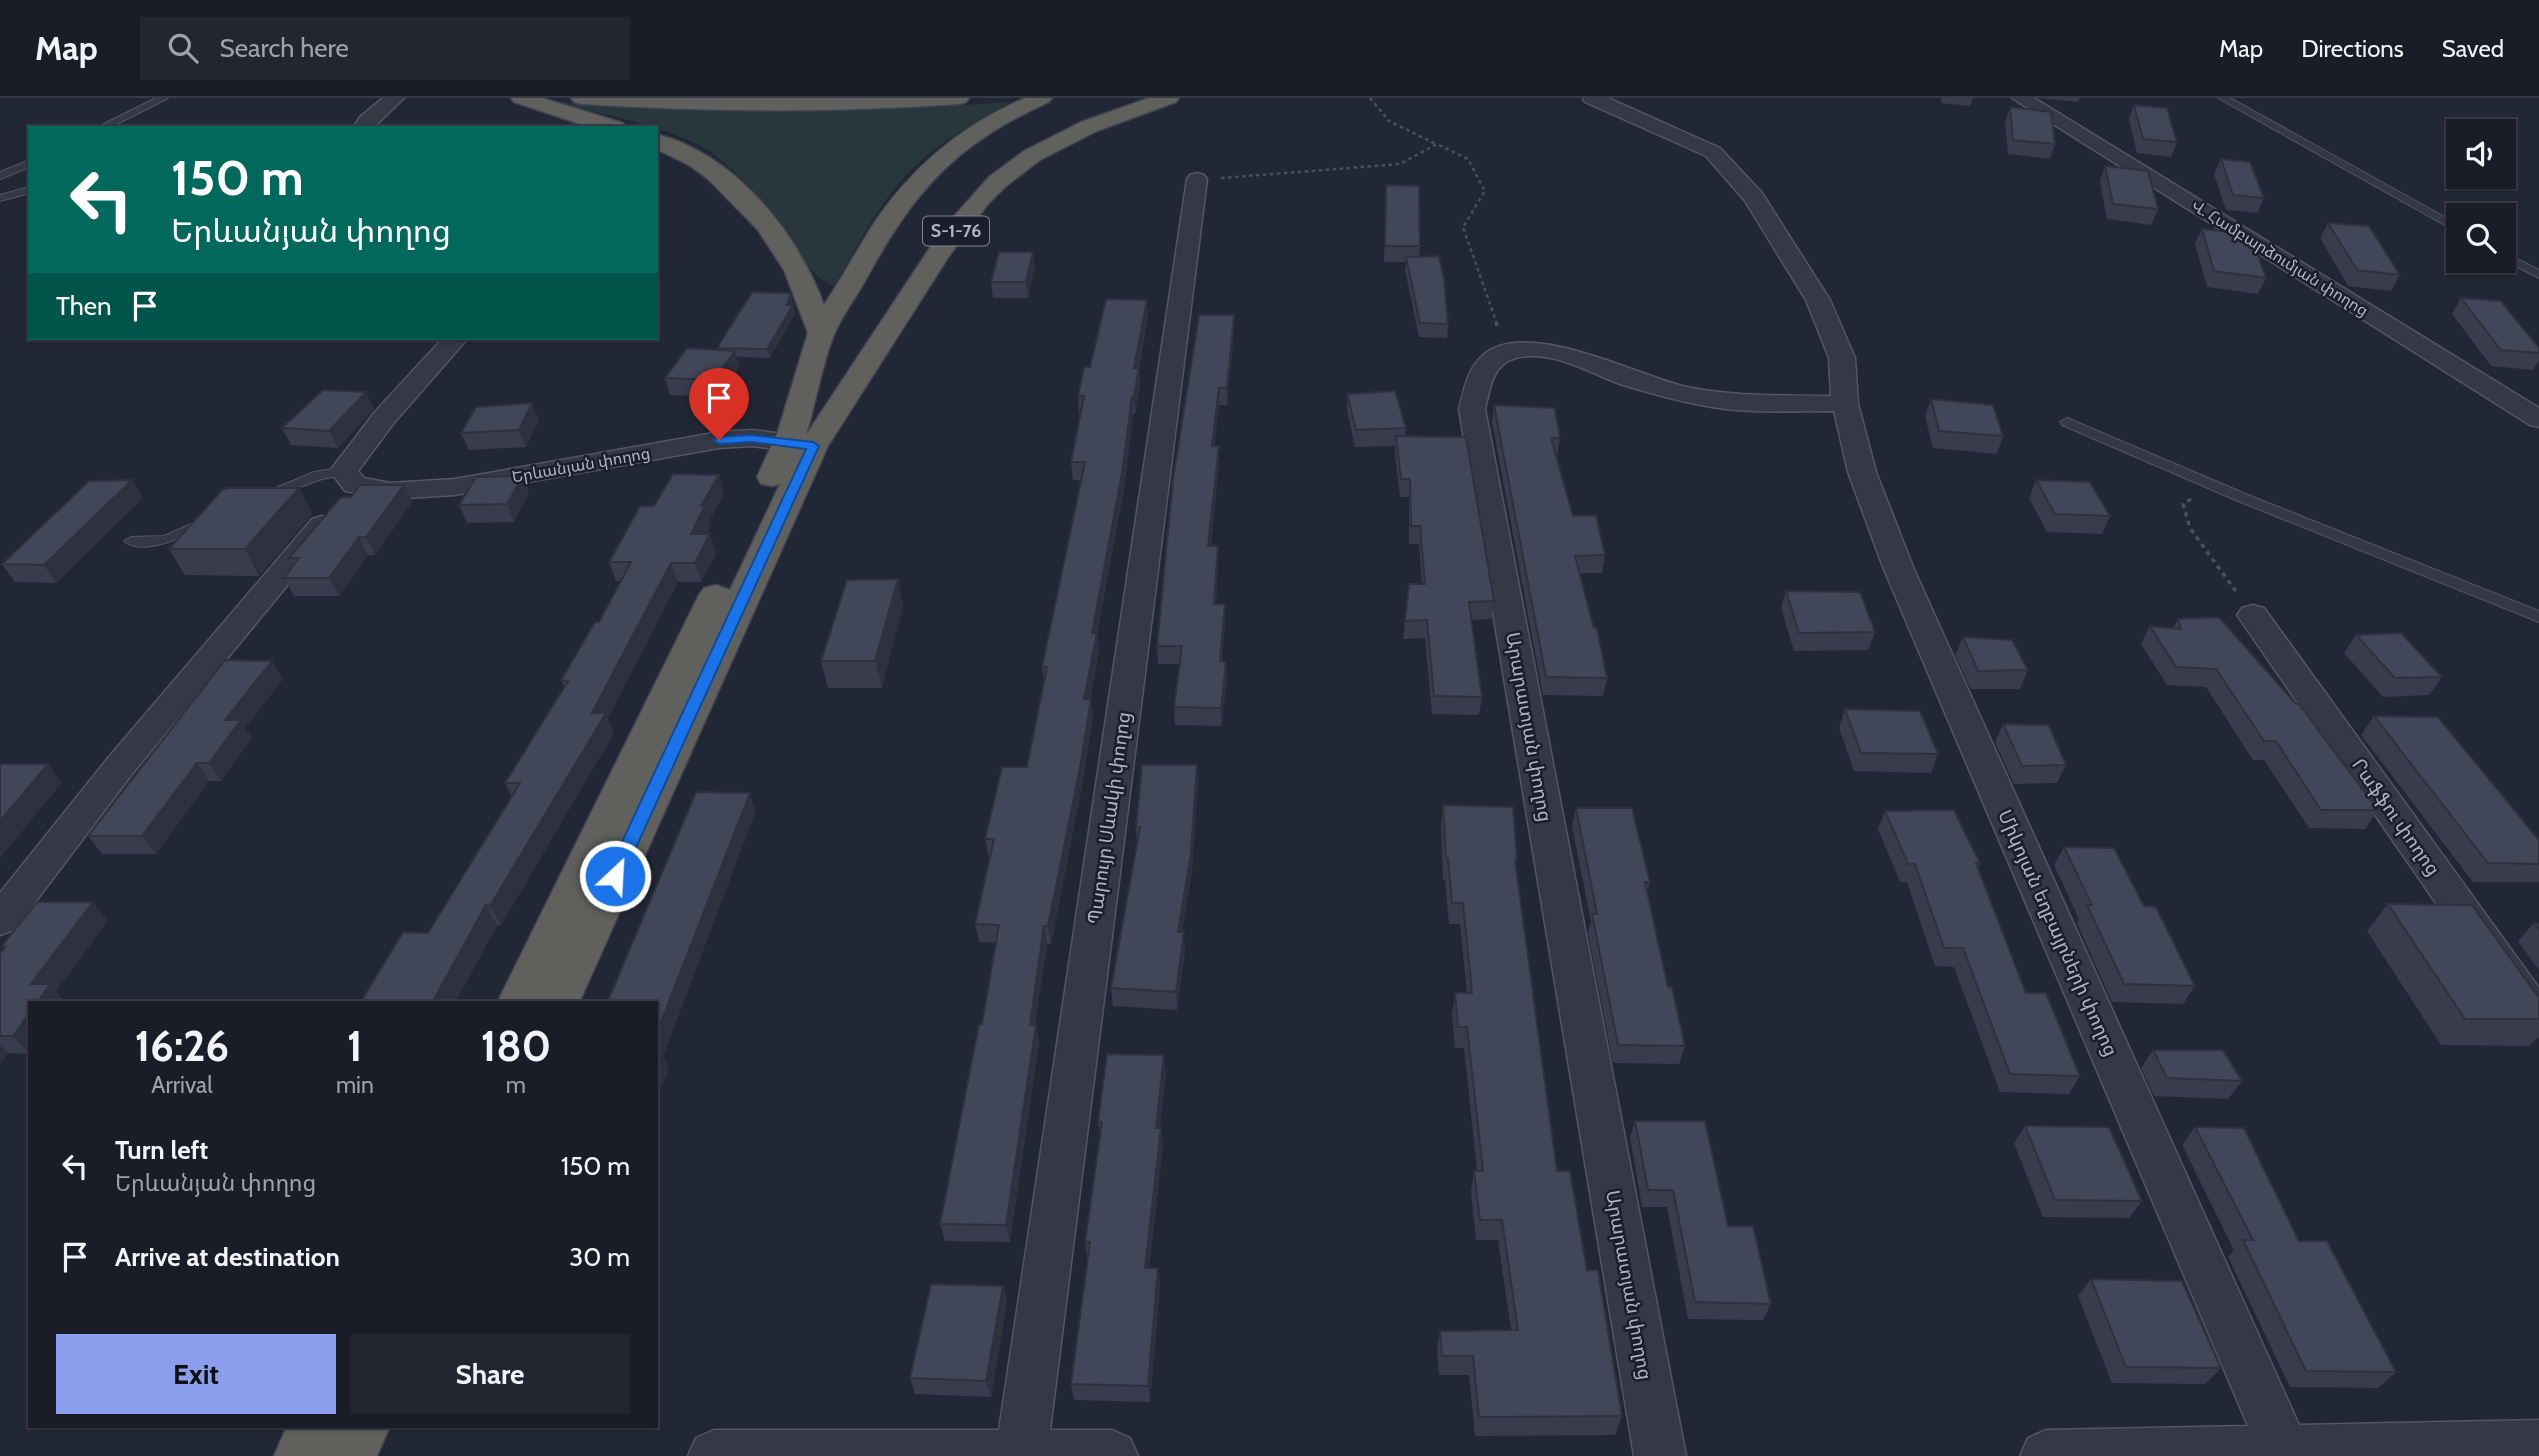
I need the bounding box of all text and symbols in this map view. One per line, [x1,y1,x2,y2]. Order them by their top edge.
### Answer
search box [140,17,630,80]
text: Map [35,28,98,68]
icon: search [164,29,202,67]
text: Search here [220,32,349,64]
text: Map [2219,34,2263,63]
text: Directions [2301,34,2404,63]
text: Saved [2442,34,2504,63]
map controls [2446,119,2516,273]
button: sound [2446,119,2516,189]
text: 150 m [171,148,304,207]
icon: left [56,154,147,245]
street label: Վ. Համբարձումյան փողոց [2188,196,2372,320]
button: search [2446,203,2516,273]
text: Երևանյան փողոց [171,211,451,250]
road number: Տ-1-76 [923,216,989,246]
icon: arrive [126,287,164,325]
text: Then [56,290,112,322]
pin [689,368,749,440]
icon: arrive [700,379,738,417]
street label: Երևանյան փողոց [510,443,652,487]
street label: Արարատյան փողոց [1501,630,1557,824]
street label: Պարույր Սևակի փողոց [1083,710,1135,926]
street label: Րաֆֆու փողոց [2347,754,2445,880]
street label: Միկոյան եղբայրների փողոց [1993,806,2123,1060]
position arrow [578,839,652,913]
text: 16:26 [135,1020,229,1072]
text: 1 [347,1020,363,1072]
text: 180 [481,1020,551,1072]
text: Arrival [151,1071,213,1099]
text: min [336,1071,374,1099]
text: m [506,1071,526,1099]
text: Turn left [115,1134,208,1166]
icon: left [56,1147,94,1185]
text: 150 m [561,1150,630,1182]
text: Երևանյան փողոց [115,1169,316,1197]
street label: Արարատյան փողոց [1601,1188,1657,1382]
icon: arrive [56,1238,94,1276]
text: Arrive at destination [115,1241,340,1273]
text: 30 m [569,1241,630,1273]
button: Exit [56,1334,336,1414]
button: Share [350,1334,630,1414]

